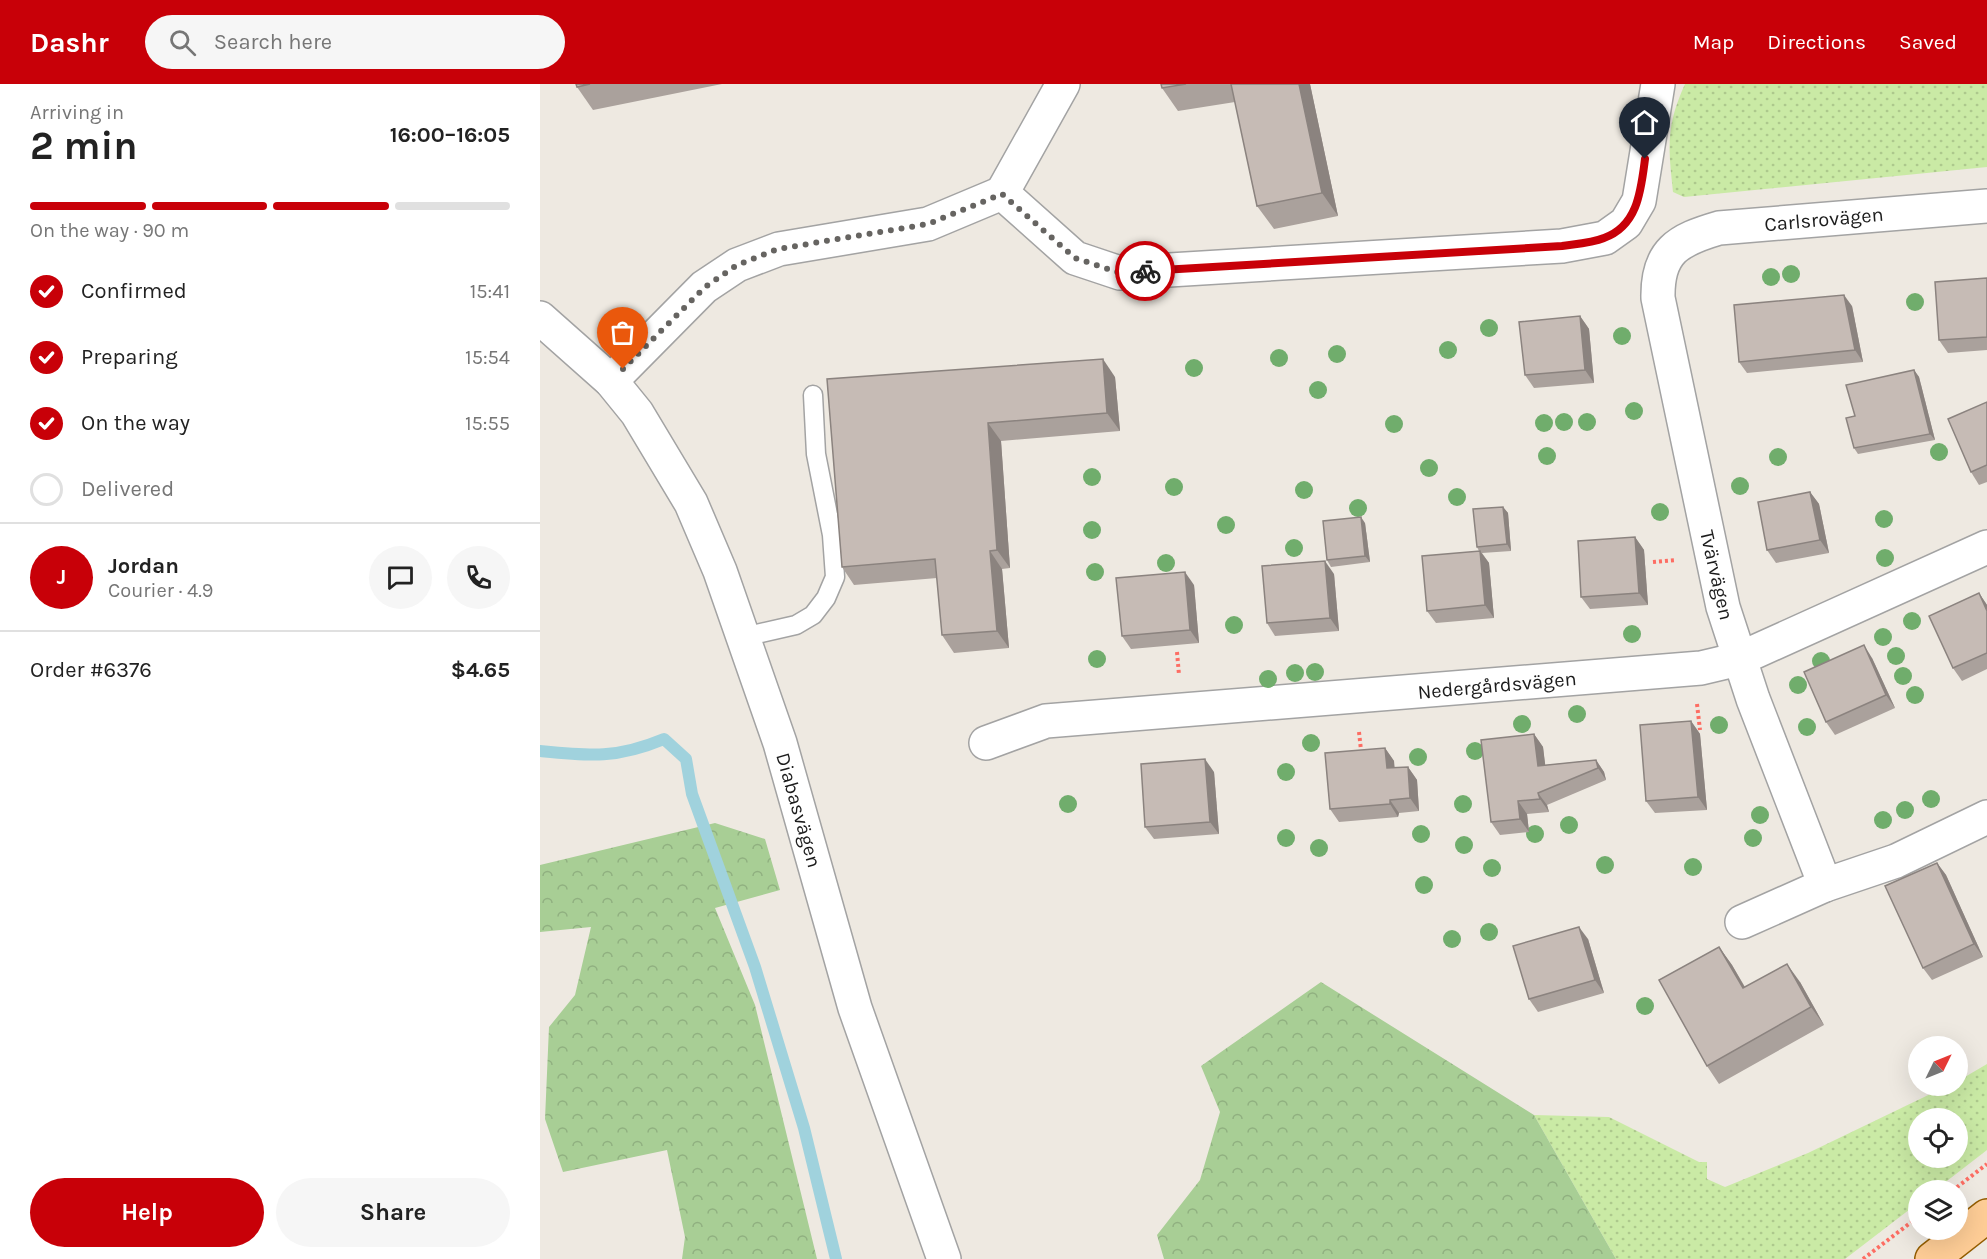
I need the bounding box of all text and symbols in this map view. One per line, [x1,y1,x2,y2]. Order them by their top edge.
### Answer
search box [145,15,565,69]
text: Dashr [30,26,109,59]
icon: search [166,26,199,59]
text: Search here [214,29,332,55]
text: Map [1693,30,1734,54]
text: Directions [1767,30,1866,54]
text: Saved [1899,30,1957,54]
pin [1619,97,1670,159]
text: Arriving in [30,101,124,124]
icon: home [1628,106,1661,139]
text: 16:00–16:05 [390,122,510,148]
text: 2 min [30,123,138,169]
street label: Carlsrovägen [1764,203,1885,236]
text: On the way · 90 m [30,219,189,242]
courier [1115,241,1175,301]
icon: bike [1129,255,1162,288]
icon: check [30,275,63,308]
text: Confirmed [81,278,187,304]
text: 15:41 [470,280,510,303]
pin [597,307,648,369]
icon: bag [606,316,639,349]
icon: check [30,341,63,374]
text: Preparing [81,344,178,370]
text: 15:54 [465,346,510,369]
icon: check [30,407,63,440]
text: On the way [81,410,190,436]
text: 15:55 [465,412,510,435]
text: Delivered [81,476,174,502]
street label: Tvärvägen [1695,528,1738,622]
button: chat [369,546,432,609]
button: phone [447,546,510,609]
text: Jordan [108,553,179,579]
text: J [57,564,66,590]
text: Courier · 4.9 [108,579,213,602]
text: Order #6376 [30,657,152,683]
text: $4.65 [451,657,510,683]
street label: Nedergårdsvägen [1417,667,1578,704]
street label: Diabasvägen [771,750,826,870]
north arrow [1908,1036,1968,1096]
map controls [1908,1036,1968,1240]
button: locate [1908,1108,1968,1168]
button: Help [30,1178,264,1247]
button: Share [276,1178,510,1247]
button: layers [1908,1180,1968,1240]

